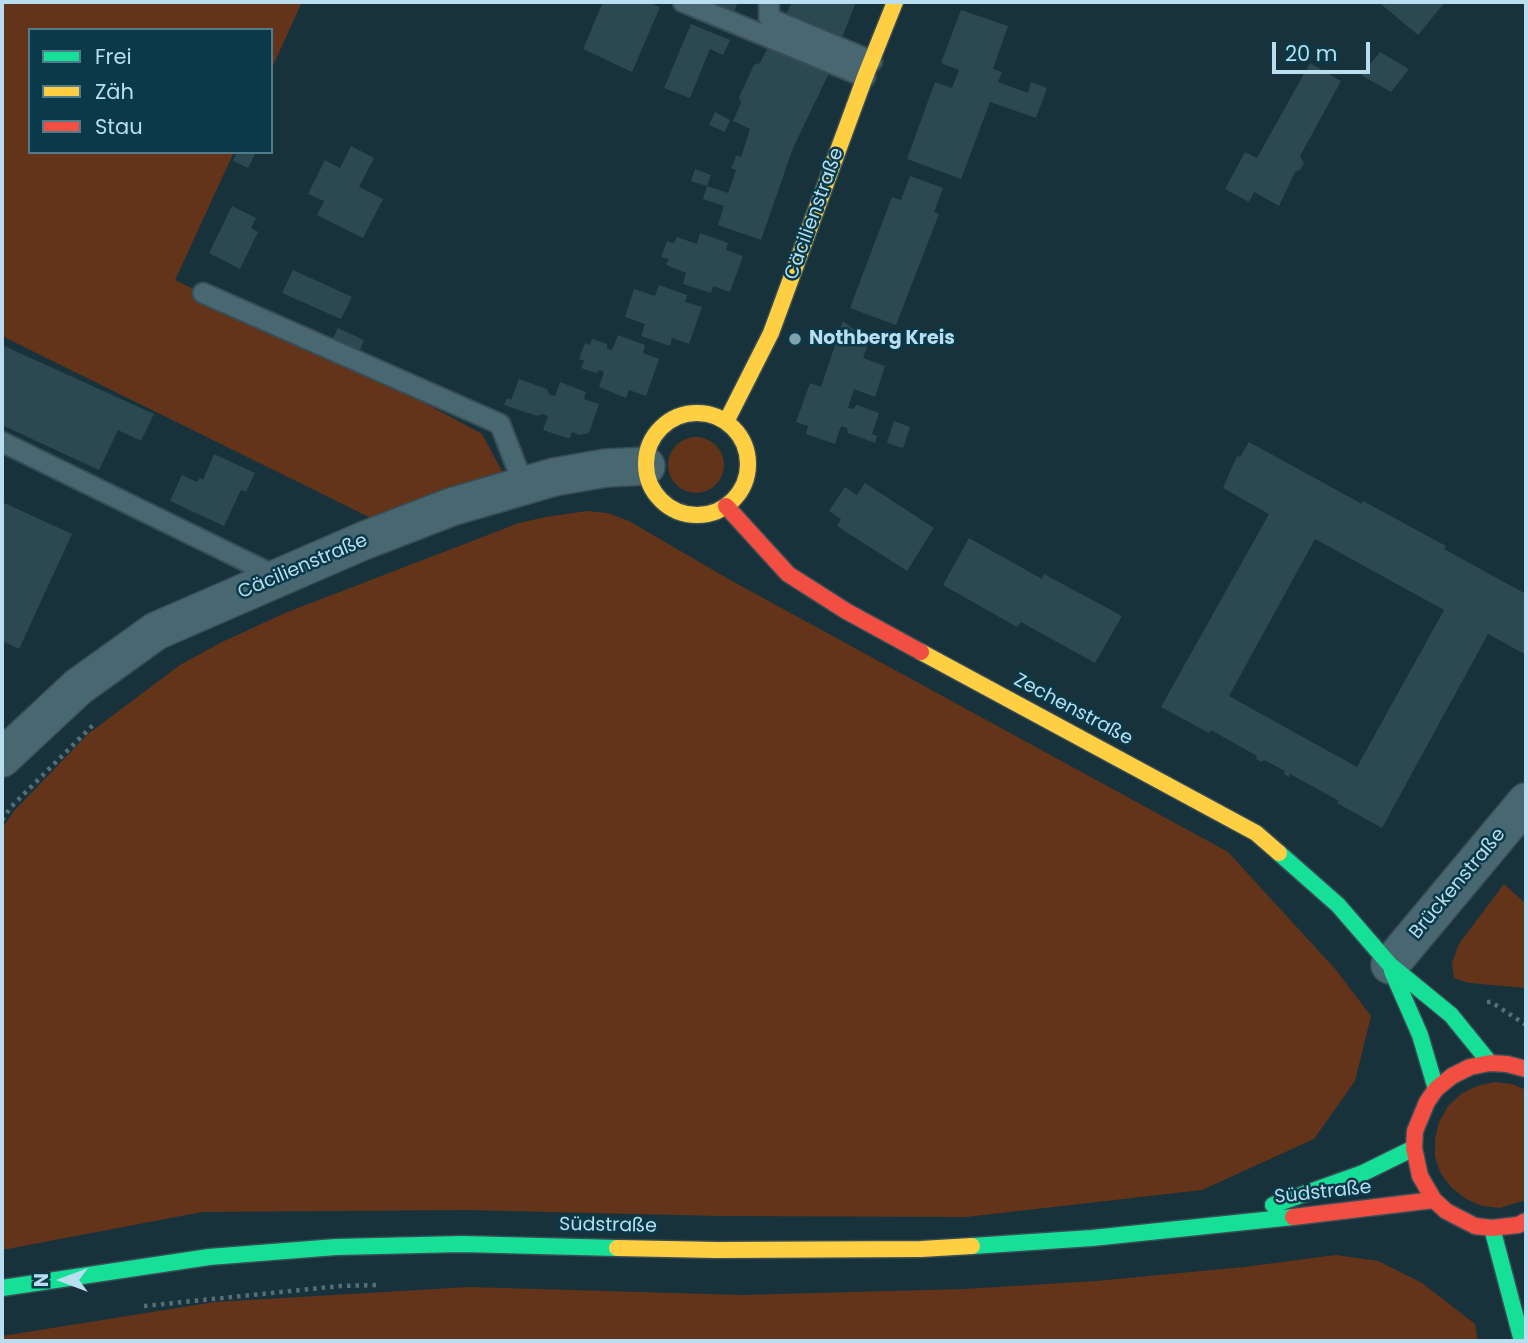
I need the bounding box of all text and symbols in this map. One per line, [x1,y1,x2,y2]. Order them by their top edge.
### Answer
legend [28,28,273,154]
scale bar [1276,28,1374,72]
text: 20 m [1285,39,1338,68]
text: Frei [95,42,132,71]
text: Zäh [95,77,134,106]
text: Stau [95,112,143,141]
street label: Cäcilienstraße [781,145,849,283]
place label: Nothberg Kreis [809,328,955,350]
marker: Nothberg Kreis [787,331,803,347]
street label: Cäcilienstraße [235,529,371,605]
street label: Zechenstraße [1010,669,1136,751]
street label: Brückenstraße [1405,824,1511,944]
street label: Südstraße [1273,1177,1373,1209]
street label: Südstraße [559,1214,657,1238]
north arrow [28,1245,98,1315]
text: N [28,1273,55,1287]

